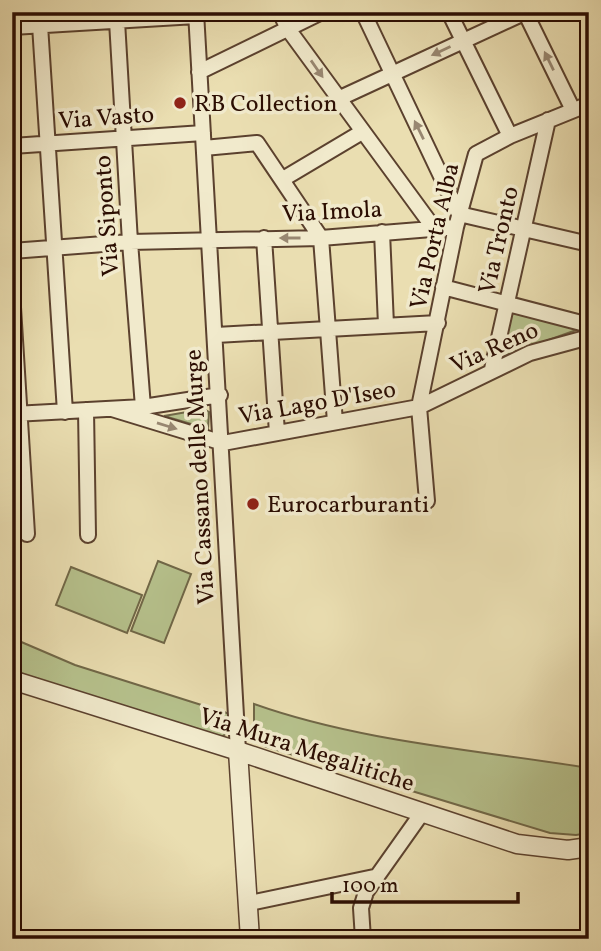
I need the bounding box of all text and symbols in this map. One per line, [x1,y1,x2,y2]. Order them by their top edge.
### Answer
one-way arrow [431,46,452,57]
one-way arrow [544,51,555,71]
one-way arrow [310,60,324,78]
place label: RB Collection [194,88,338,122]
marker: RB Collection [172,95,188,111]
street label: Via Vasto [57,99,155,139]
one-way arrow [414,120,425,140]
street label: Via Siponto [87,154,129,278]
street label: Via Porta Alba [403,160,469,313]
street label: Via Tronto [471,183,529,298]
street label: Via Imola [281,193,383,233]
one-way arrow [279,232,301,244]
street label: Via Reno [445,314,545,383]
street label: Via Cassano delle Murge [177,348,225,606]
street label: Via Lago D'Iseo [236,373,399,435]
one-way arrow [157,421,178,431]
place label: Eurocarburanti [267,489,429,523]
marker: Eurocarburanti [245,496,261,512]
street label: Via Mura Megalitiche [194,700,419,802]
scale bar [332,860,517,904]
text: 100 m [342,872,399,901]

